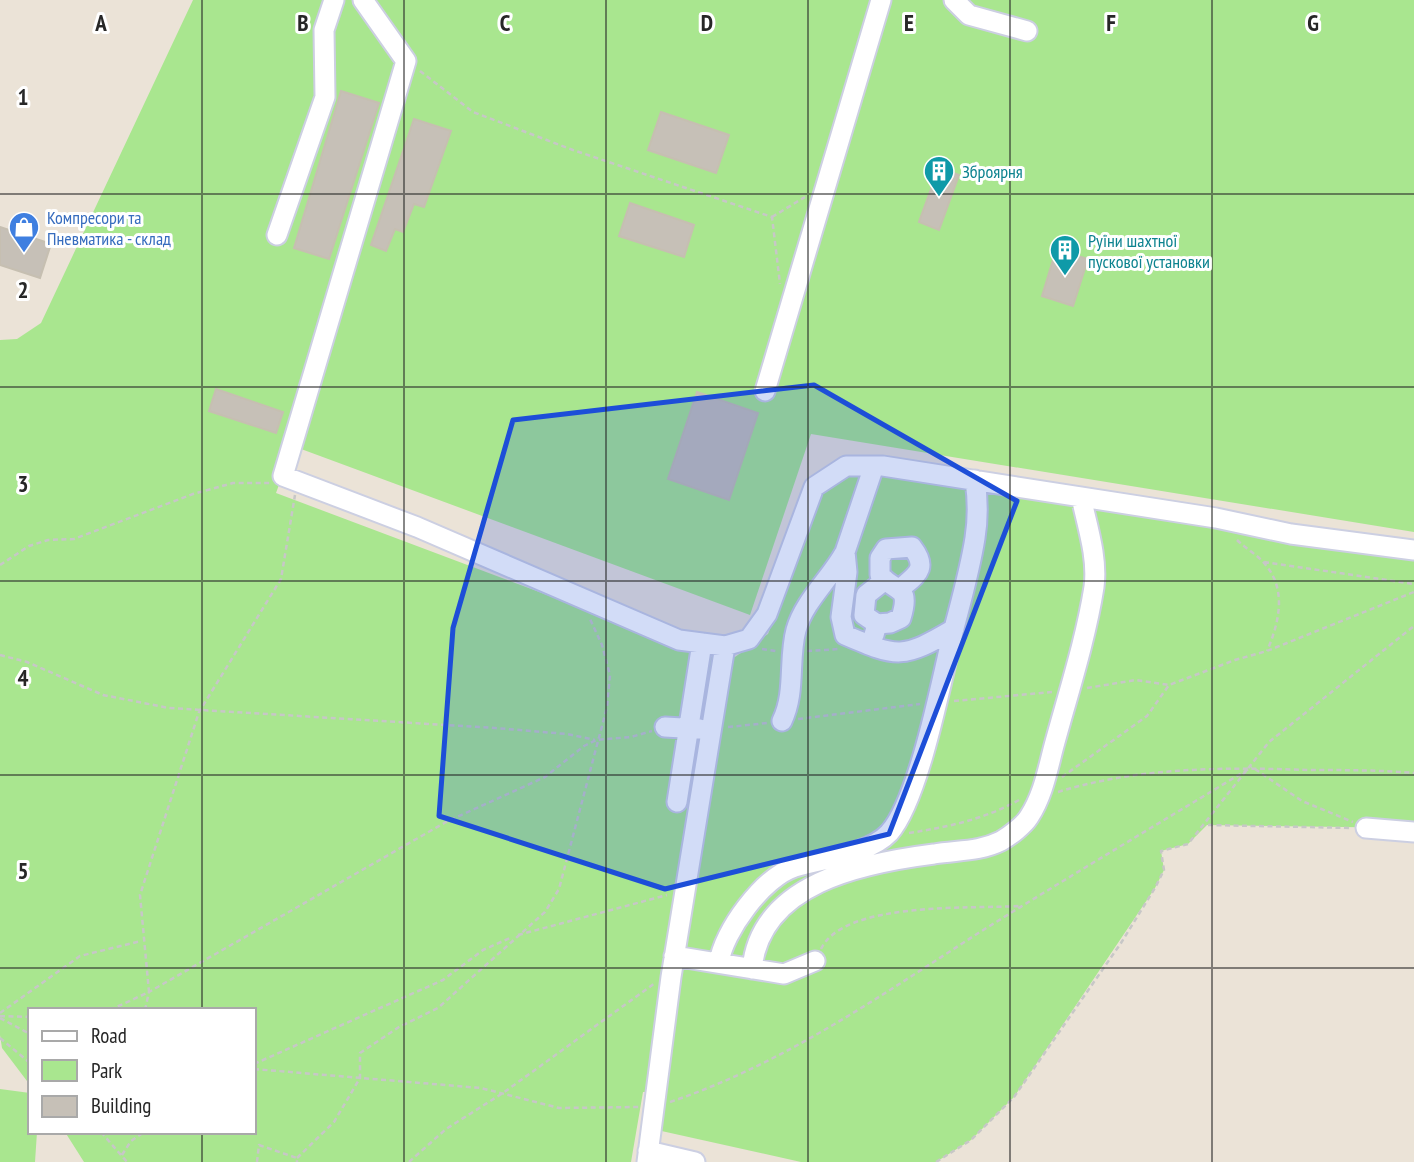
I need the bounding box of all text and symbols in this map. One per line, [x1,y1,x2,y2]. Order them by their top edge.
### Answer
text: A [94,8,107,37]
text: B [297,8,309,37]
text: C [500,8,511,37]
text: D [701,8,713,37]
text: E [904,8,914,37]
text: F [1106,8,1116,37]
text: G [1307,8,1319,37]
text: 1 [18,82,29,111]
building icon: Зброярня [922,154,956,198]
place label: Зброярня [962,160,1023,183]
place label: Компресори та Пневматика - склад [47,206,171,250]
shop icon: Компресори та Пневматика - склад [7,210,41,254]
place label: Руїни шахтної пускової установки [1088,229,1210,273]
building icon: Руїни шахтної пускової установки [1048,233,1082,277]
text: 2 [18,275,29,304]
text: 3 [18,469,29,498]
text: 4 [18,663,29,692]
text: 5 [18,856,29,885]
legend [28,1008,256,1134]
text: Road [91,1022,127,1049]
text: Park [91,1057,122,1084]
text: Building [91,1092,151,1119]

